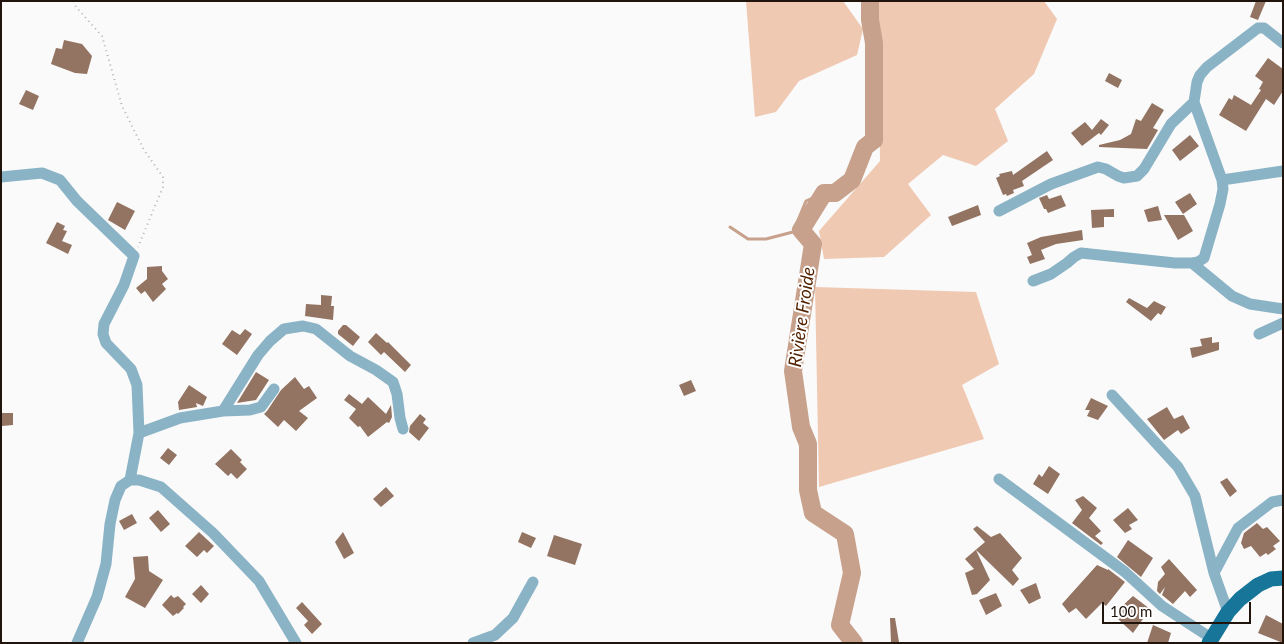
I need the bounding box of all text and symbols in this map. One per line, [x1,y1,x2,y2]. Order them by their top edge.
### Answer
water label: Rivière Froide [784,266,820,368]
scale bar [1104,592,1253,624]
text: 100 m [1110,602,1152,620]

